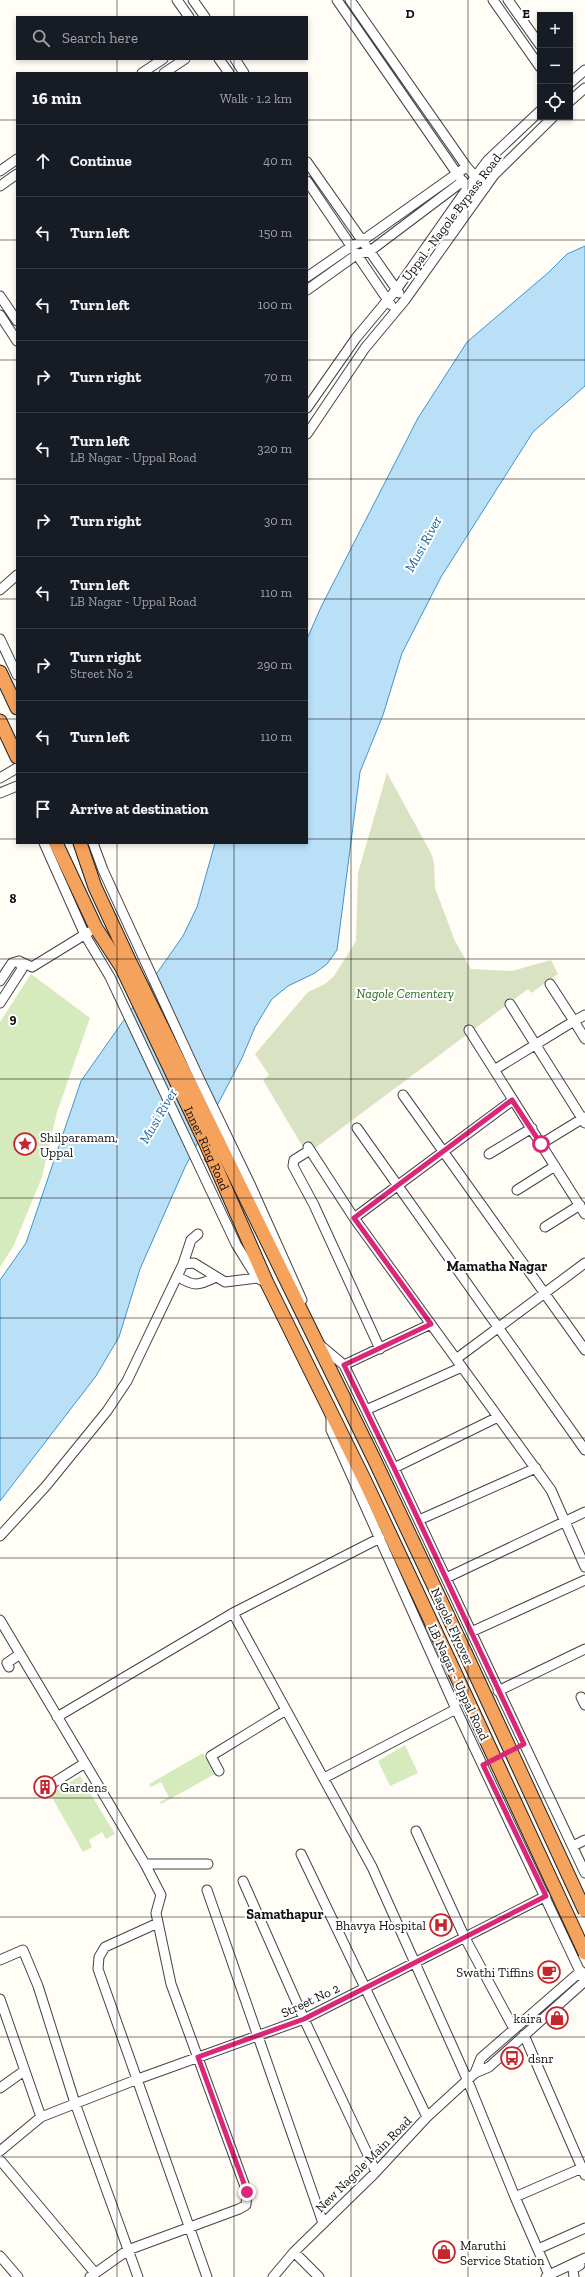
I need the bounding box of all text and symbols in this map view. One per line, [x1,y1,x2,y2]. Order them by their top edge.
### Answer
text: D [405,6,415,21]
text: E [522,6,530,21]
map controls [537,12,573,120]
button: + [537,12,573,48]
search box [16,16,308,60]
icon: search [30,27,52,49]
text: Search here [62,29,138,47]
button: − [537,48,573,84]
button: locate [537,84,573,120]
text: 16 min [32,88,81,108]
text: Walk · 1.2 km [220,91,292,106]
icon: ahead [32,150,54,172]
street label: Uppal - Nagole Bypass Road [399,151,504,284]
text: Continue [70,152,132,170]
text: 40 m [263,153,292,168]
icon: left [32,222,54,244]
text: Turn left [70,224,130,242]
text: 150 m [259,225,292,240]
icon: left [32,294,54,316]
text: Turn left [70,296,130,314]
text: 100 m [258,297,292,312]
icon: right [32,366,54,388]
text: Turn right [70,368,141,386]
text: 70 m [264,369,292,384]
text: Turn left [70,432,130,450]
icon: left [32,438,54,460]
text: 320 m [257,441,292,456]
text: LB Nagar - Uppal Road [70,450,197,465]
icon: right [32,510,54,532]
text: Turn right [70,512,141,530]
text: 30 m [264,513,292,528]
water label: Musi River [401,513,446,575]
text: Turn left [70,576,130,594]
icon: left [32,582,54,604]
text: 110 m [260,585,292,600]
text: LB Nagar - Uppal Road [70,594,197,609]
text: Turn right [70,648,141,666]
icon: right [32,654,54,676]
text: 290 m [257,657,292,672]
text: Street No 2 [70,666,133,681]
icon: left [32,726,54,748]
text: Turn left [70,728,130,746]
text: 110 m [260,729,292,744]
icon: arrive [32,798,54,820]
text: Arrive at destination [70,800,209,818]
text: 8 [9,891,17,906]
park label: Nagole Cementery [356,986,454,1001]
text: 9 [10,1011,17,1026]
water label: Musi River [136,1085,181,1147]
street label: Inner Ring Road [181,1104,232,1193]
place label: Shilparamam, Uppal [40,1130,118,1160]
place icon: Shilparamam, Uppal [12,1131,38,1157]
route start [532,1135,550,1153]
district label: Mamatha Nagar [447,1258,547,1275]
street label: Nagole Flyover [428,1585,477,1667]
street label: LB Nagar - Uppal Road [425,1622,492,1743]
building icon: Gardens [32,1774,58,1800]
place label: Gardens [60,1780,107,1795]
district label: Samathapur [246,1906,324,1923]
hospital icon: Bhavya Hospital [428,1912,454,1938]
place label: Bhavya Hospital [335,1918,427,1933]
cafe icon: Swathi Tiffins [536,1959,562,1985]
place label: Swathi Tiffins [456,1965,534,1980]
street label: Street No 2 [279,1980,342,2021]
shop icon: kaira [544,2005,570,2031]
place label: kaira [514,2011,543,2026]
bus stop icon: dsnr [499,2045,525,2071]
place label: dsnr [528,2051,554,2066]
street label: New Nagole Main Road [312,2113,414,2215]
route end [238,2183,256,2201]
place label: Maruthi Service Station [460,2238,545,2268]
shop icon: Maruthi Service Station [431,2239,457,2265]

